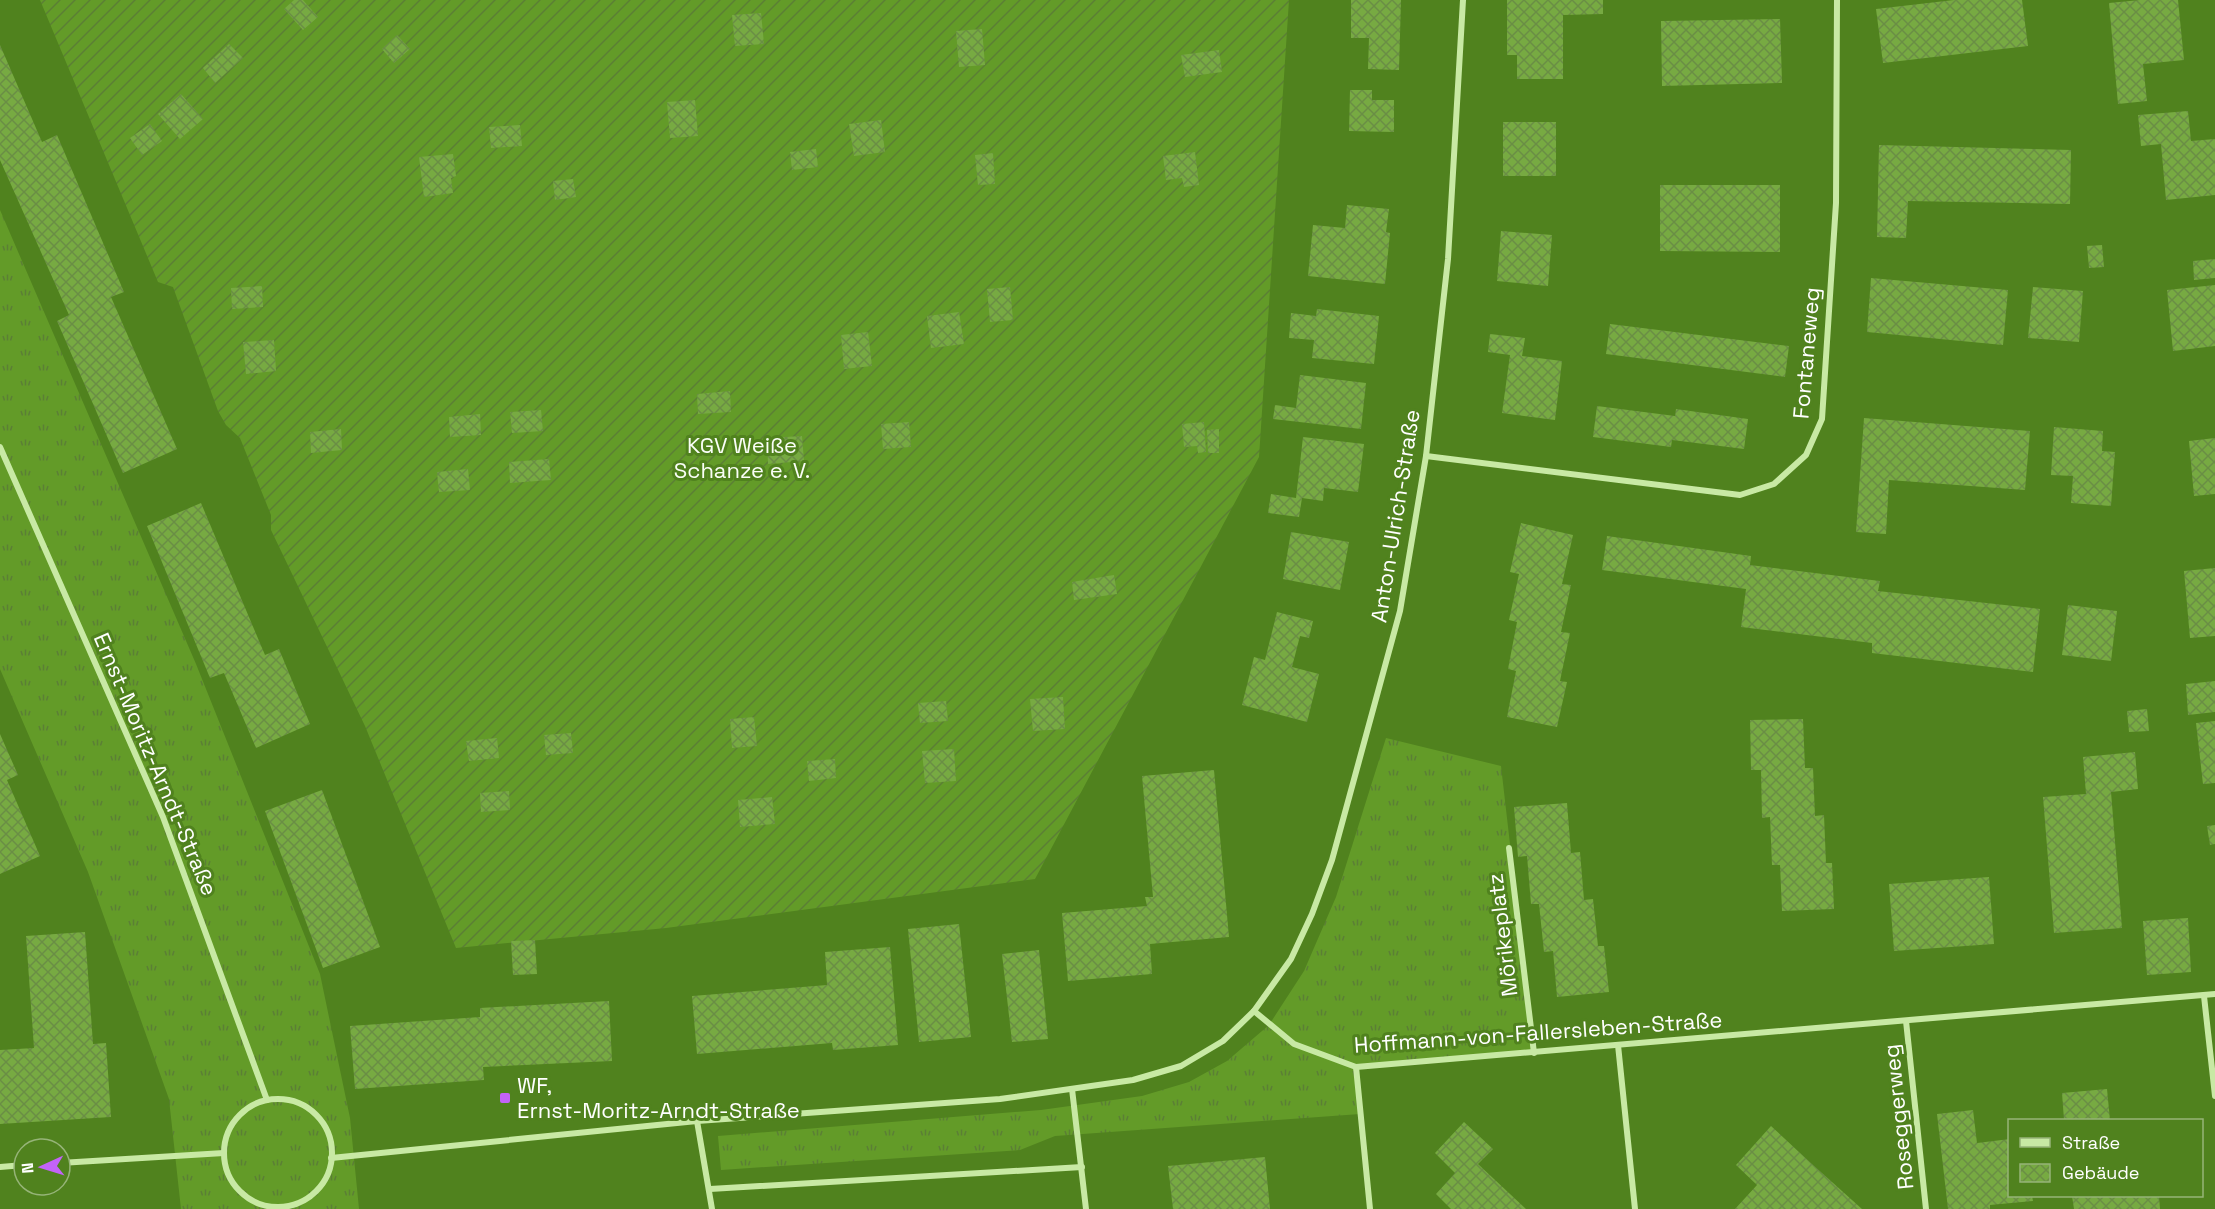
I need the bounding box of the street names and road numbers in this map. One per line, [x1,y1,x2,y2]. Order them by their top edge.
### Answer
street label: Fontaneweg [1786,286,1826,420]
street label: Anton-Ulrich-Straße [1364,408,1426,624]
street label: Ernst-Moritz-Arndt-Straße [88,628,224,900]
street label: Mörikeplatz [1481,872,1523,998]
street label: Hoffmann-von-Fallersleben-Straße [1353,1005,1723,1059]
street label: Roseggerweg [1876,1043,1920,1191]

